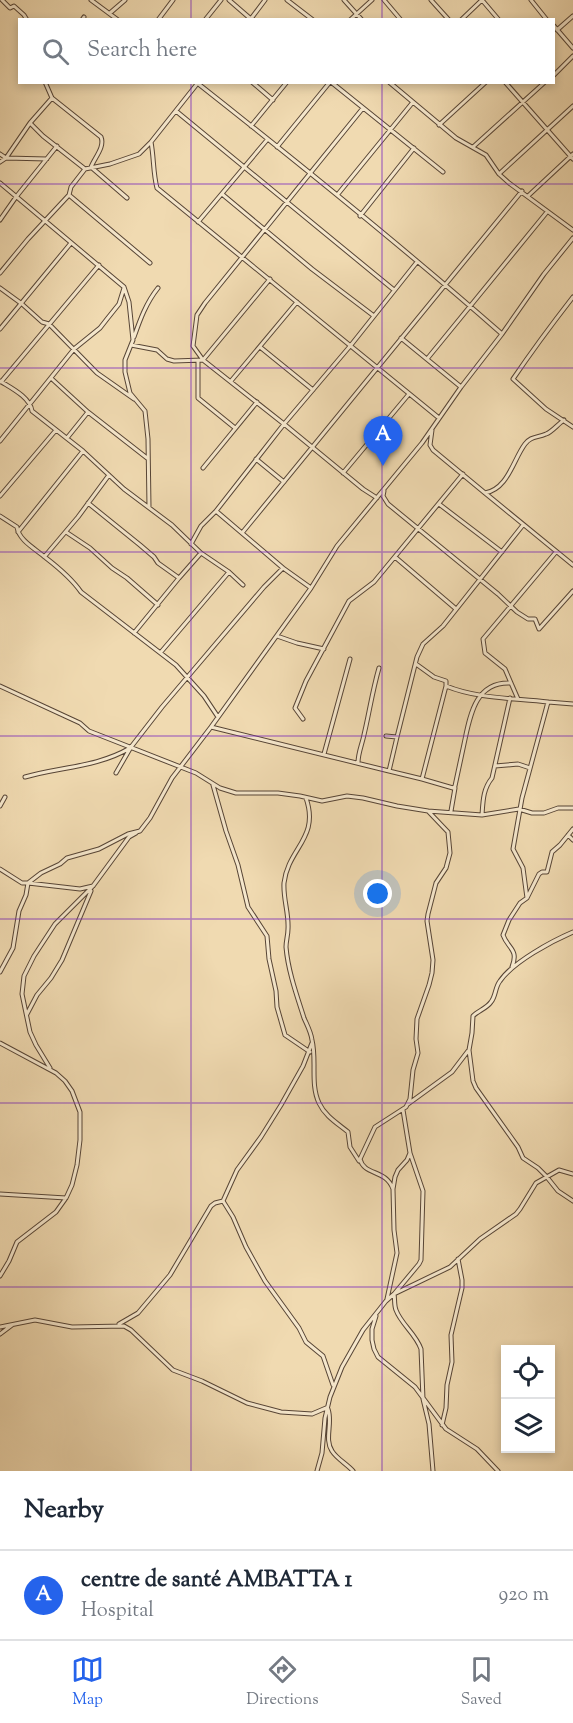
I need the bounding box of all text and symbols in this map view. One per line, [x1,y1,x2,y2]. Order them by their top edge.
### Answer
search box [18,18,555,84]
icon: search [39,35,72,68]
text: Search here [87,35,197,67]
pin: A [364,416,403,466]
your location [363,879,392,908]
map controls [501,1345,555,1453]
button: locate [501,1345,555,1399]
button: layers [501,1399,555,1453]
text: Nearby [24,1492,104,1529]
text: centre de santé AMBATTA 1 [81,1565,352,1597]
text: A [35,1581,52,1610]
text: 920 m [499,1581,549,1610]
text: Hospital [81,1597,154,1626]
tab: Map [71,1653,104,1712]
tab: Directions [246,1653,319,1712]
tab: Saved [461,1653,502,1712]

